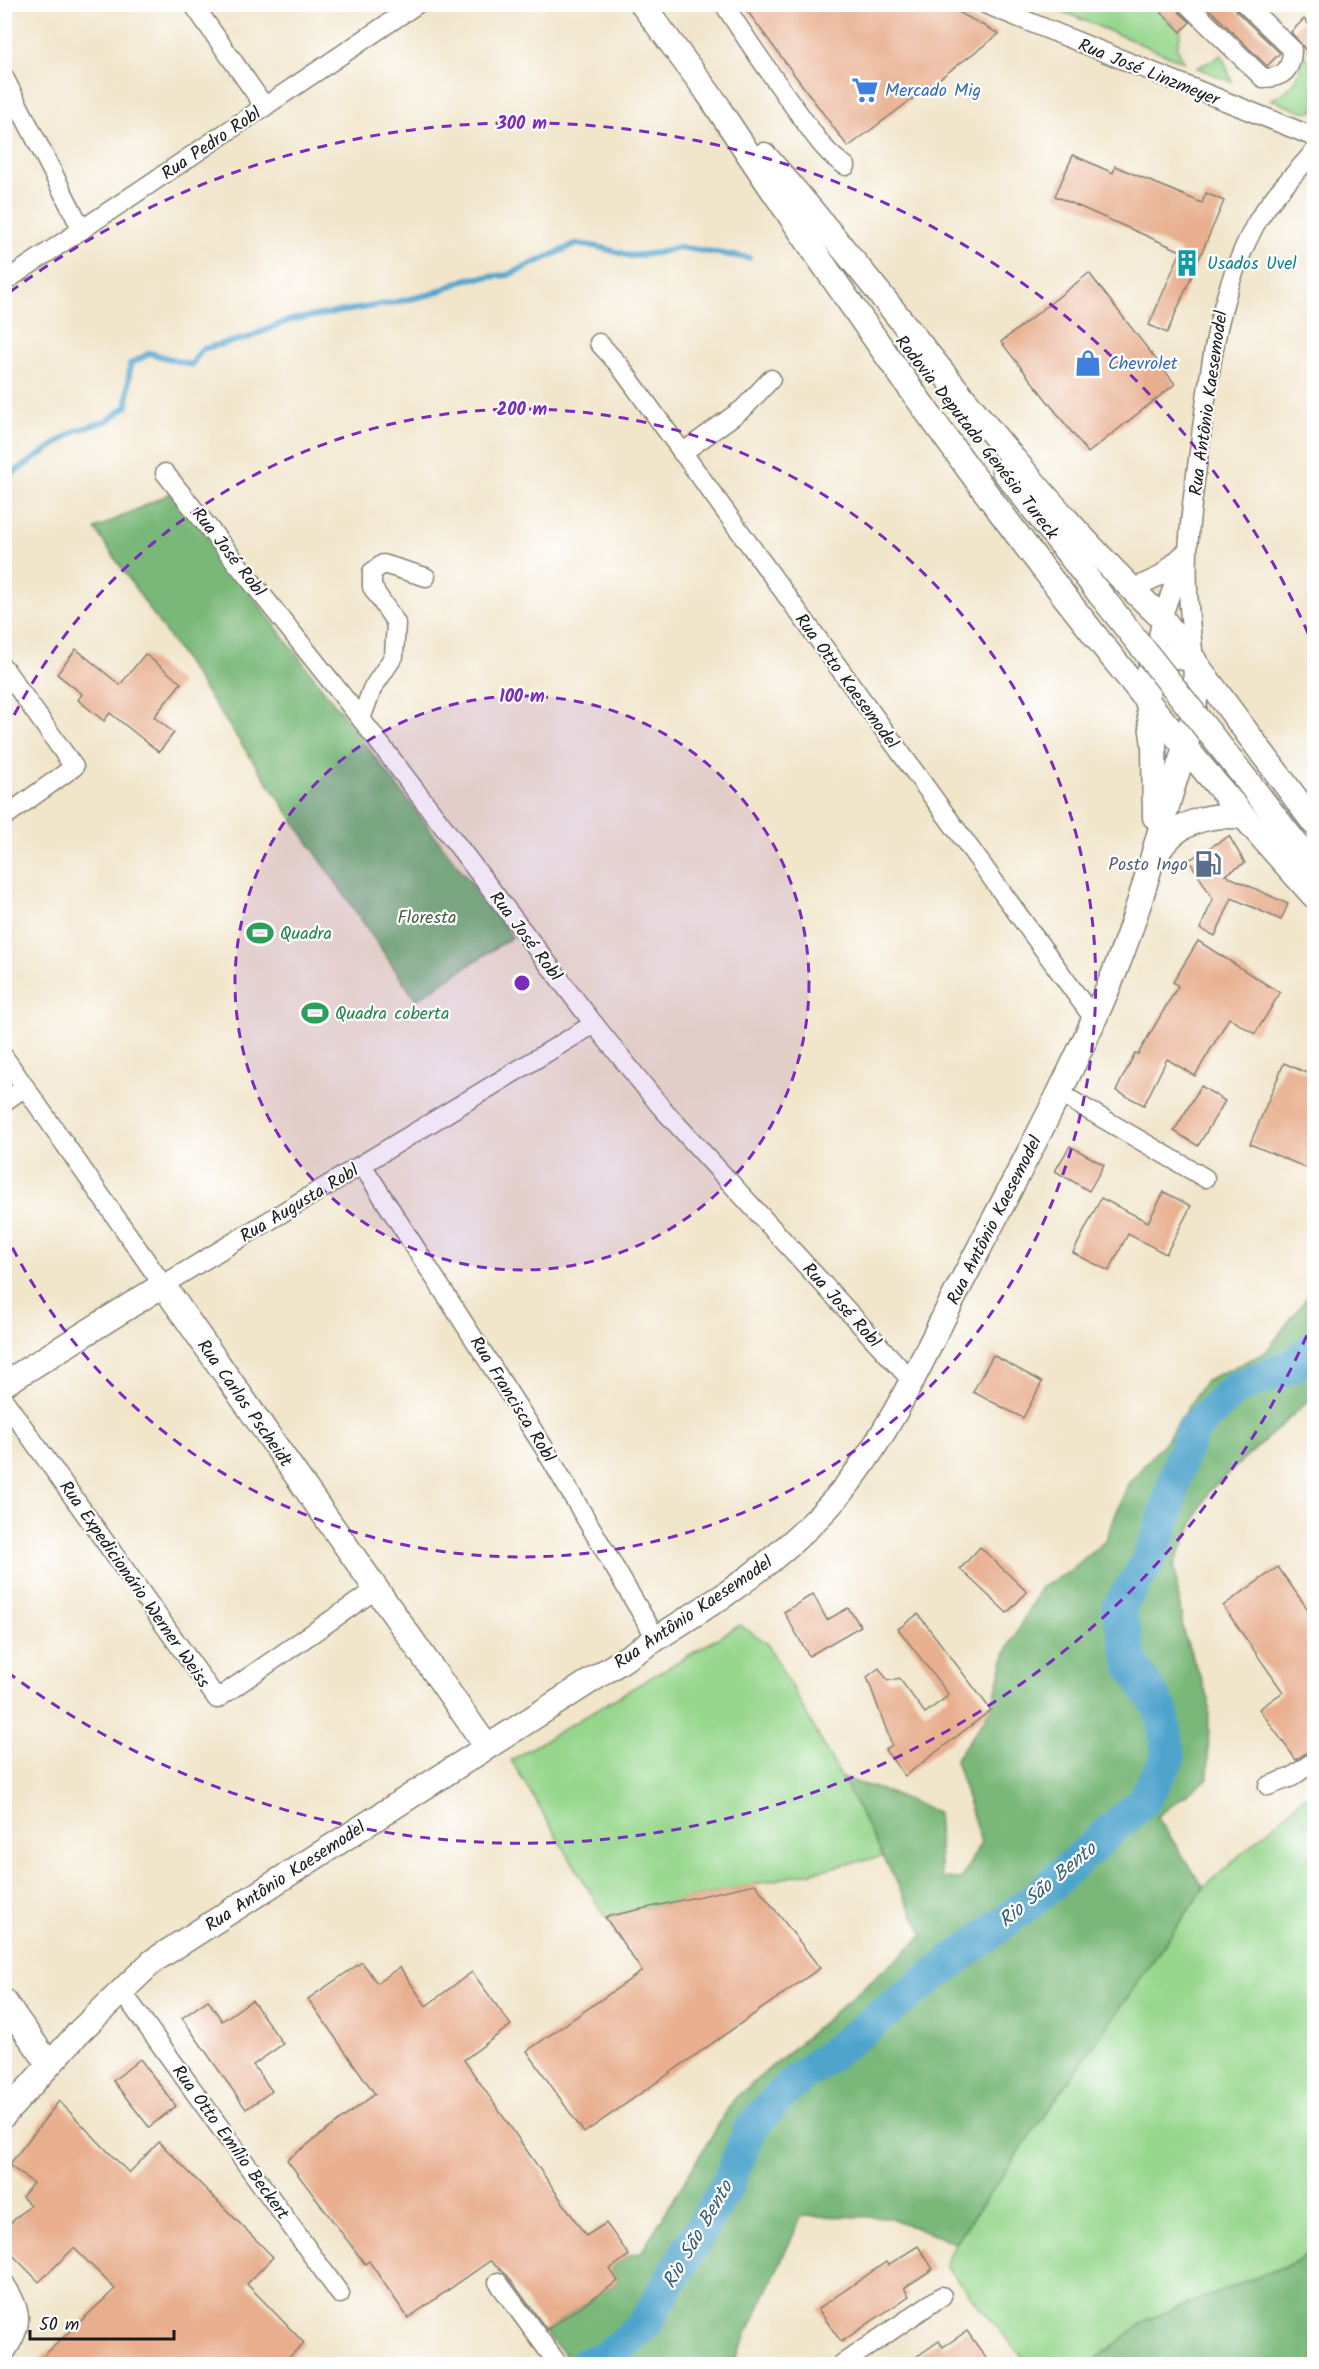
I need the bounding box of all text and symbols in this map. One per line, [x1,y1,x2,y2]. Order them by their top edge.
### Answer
street label: Rua José Linzmeyer [1073,32,1225,115]
supermarket icon: Mercado Mig [850,75,880,105]
place label: Mercado Mig [885,77,981,106]
street label: Rua Pedro Robl [156,100,268,189]
text: 300 m [496,110,547,139]
building icon: Usados Uvel [1172,248,1202,278]
place label: Usados Uvel [1207,250,1297,279]
street label: Rua Antônio Kaesemodel [1182,308,1237,498]
street label: Rodovia Deputado Genésio Tureck [887,329,1065,547]
shop icon: Chevrolet [1073,348,1103,378]
place label: Chevrolet [1108,350,1179,379]
text: 200 m [497,396,548,425]
street label: Rua José Robl [184,502,272,604]
street label: Rua Otto Kaesemodel [786,608,905,756]
text: 100 m [499,683,545,712]
fuel station icon: Posto Ingo [1193,849,1223,879]
place label: Posto Ingo [1108,851,1188,880]
street label: Rua José Robl [481,886,569,989]
park label: Floresta [397,904,457,933]
sports icon: Quadra [245,918,275,948]
place label: Quadra [280,920,332,949]
centre of rings [512,973,532,993]
sports icon: Quadra coberta [300,998,330,1028]
place label: Quadra coberta [335,1000,449,1029]
street label: Rua Antônio Kaesemodel [940,1130,1051,1310]
street label: Rua Augusta Robl [235,1157,365,1251]
street label: Rua José Robl [794,1257,888,1356]
street label: Rua Francisca Robl [461,1331,563,1469]
street label: Rua Carlos Pscheidt [189,1334,300,1475]
street label: Rua Expedicionário Werner Weiss [51,1475,217,1695]
street label: Rua Antônio Kaesemodel [608,1549,780,1677]
street label: Rua Antônio Kaesemodel [200,1814,372,1940]
water label: Rio São Bento [992,1834,1106,1936]
street label: Rua Otto Emílio Beckert [164,2059,297,2227]
water label: Rio São Bento [655,2173,744,2295]
scale bar [30,2303,174,2341]
text: 50 m [39,2311,79,2340]

